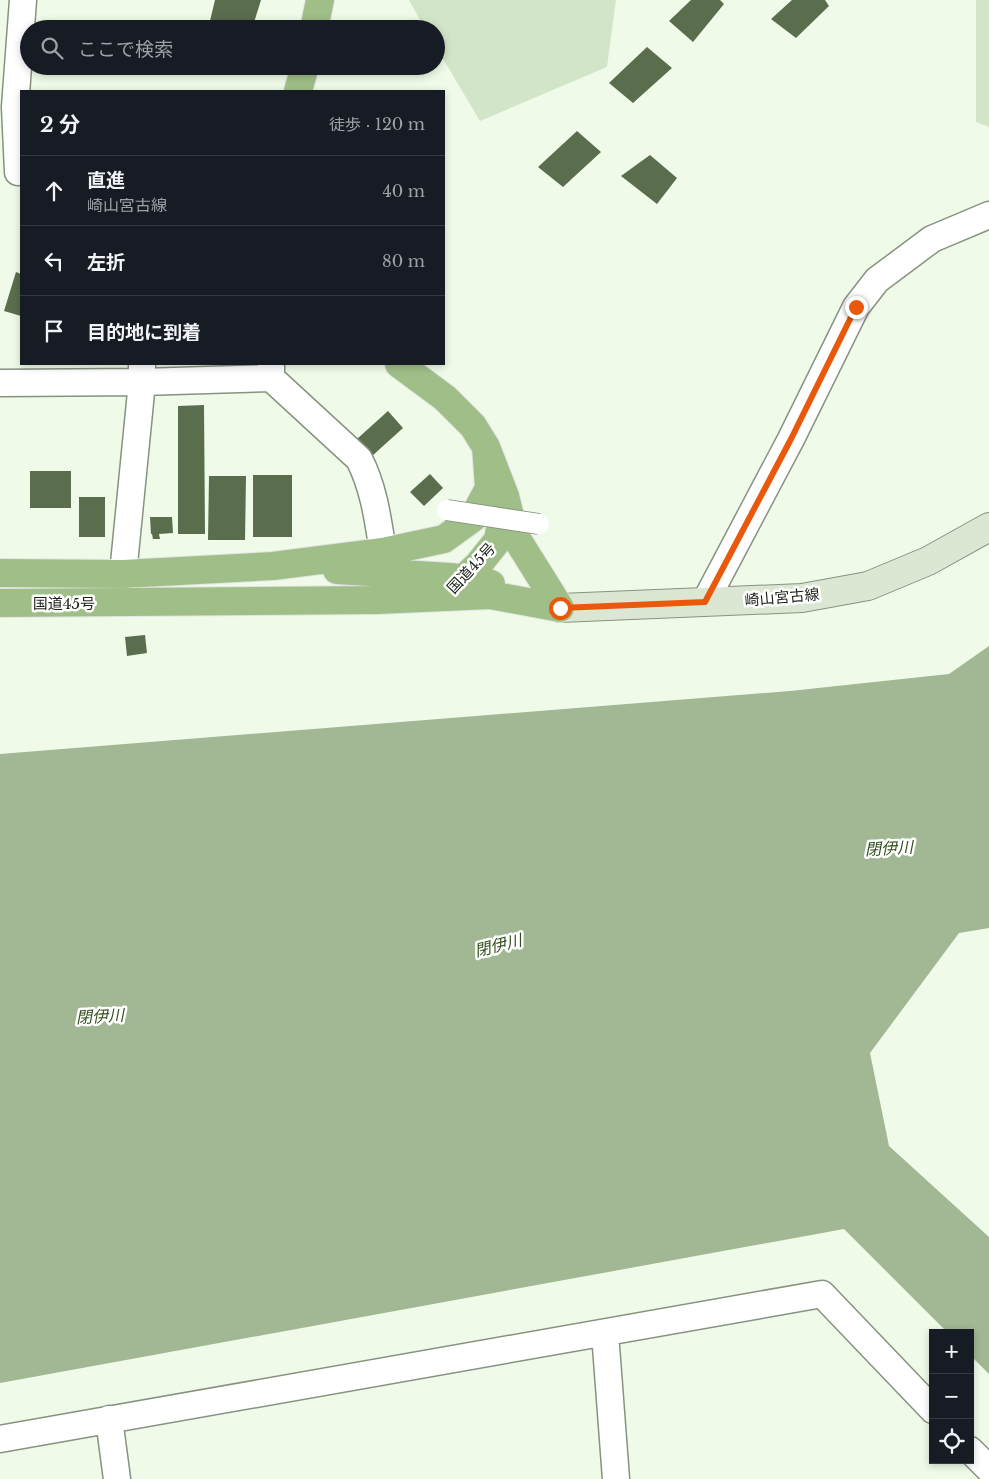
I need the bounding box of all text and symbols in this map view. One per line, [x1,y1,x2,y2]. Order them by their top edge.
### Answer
search box [20,20,445,75]
icon: search [38,34,66,62]
text: ここで検索 [78,38,173,61]
text: 2 分 [40,112,80,138]
text: 徒歩 · 120 m [329,114,425,134]
text: 直進 [87,169,125,192]
icon: ahead [40,177,68,205]
text: 40 m [382,181,425,201]
text: 崎山宮古線 [87,195,167,215]
icon: left [40,247,68,275]
text: 左折 [87,251,125,274]
text: 80 m [382,251,425,271]
route end [845,296,868,319]
icon: arrive [40,317,68,345]
text: 目的地に到着 [87,321,201,344]
street label: 国道45号 [443,539,499,597]
street label: 崎山宮古線 [744,584,820,610]
street label: 国道45号 [33,594,95,613]
route start [549,597,572,620]
water label: 閉伊川 [865,837,915,859]
water label: 閉伊川 [472,929,526,961]
water label: 閉伊川 [76,1005,126,1027]
map controls [929,1329,974,1464]
button: + [929,1329,974,1374]
button: − [929,1374,974,1419]
button: locate [929,1419,974,1464]

